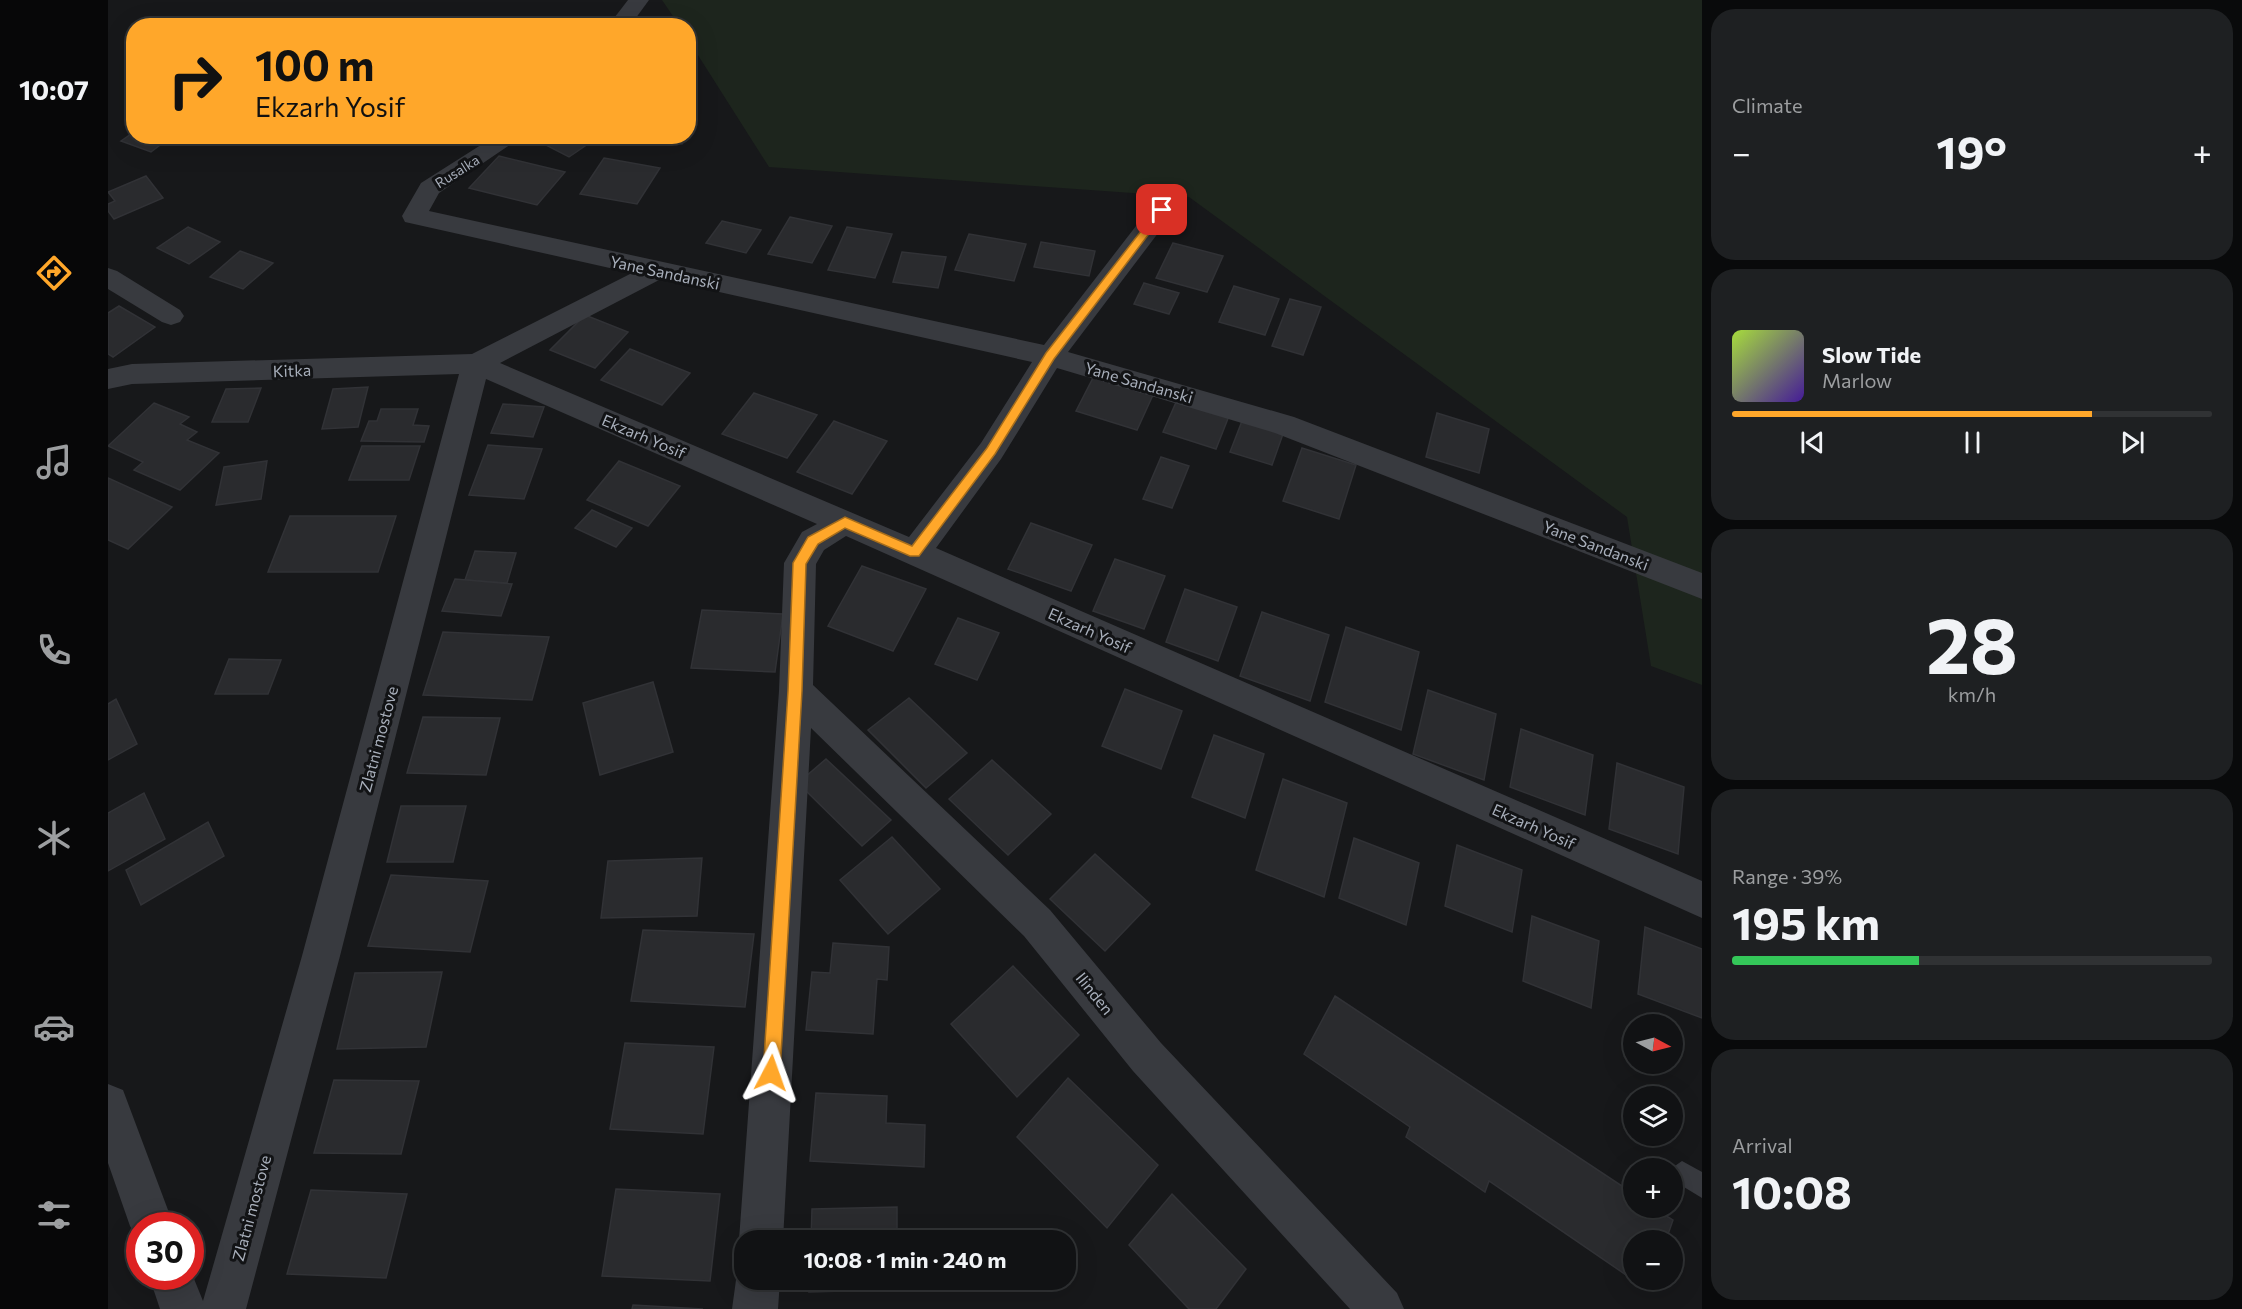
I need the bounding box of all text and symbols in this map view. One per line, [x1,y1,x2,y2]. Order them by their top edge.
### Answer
text: 100 m [255,38,375,90]
icon: right [156,42,234,120]
text: 10:07 [19,73,89,106]
text: Ekzarh Yosif [255,90,405,123]
text: Climate [1732,93,1802,117]
text: 19° [1936,123,2007,178]
text: − [1732,131,1751,172]
text: + [2193,131,2212,172]
street label: Rusalka [432,151,482,191]
pin [1136,184,1187,235]
icon: arrive [1145,193,1178,226]
street label: Yane Sandanski [608,251,722,293]
icon: directions [33,252,75,294]
text: Slow Tide [1822,341,1921,368]
street label: Yane Sandanski [1083,357,1195,407]
street label: Kitka [272,360,312,380]
text: Marlow [1822,368,1892,392]
street label: Ekzarh Yosif [599,410,689,462]
icon: previous [1796,426,1829,459]
icon: pause [1956,426,1989,459]
icon: next [2116,426,2149,459]
icon: music [33,441,75,483]
street label: Yane Sandanski [1540,516,1652,574]
text: 28 [1926,595,2018,690]
street label: Ekzarh Yosif [1045,603,1135,657]
icon: phone [33,629,75,671]
text: km/h [1948,682,1996,706]
street label: Zlatni mostove [355,684,401,794]
street label: Ekzarh Yosif [1489,799,1579,853]
icon: climate [33,817,75,859]
text: Range · 39% [1732,864,1842,888]
text: 195 km [1732,894,1880,949]
street label: Ilinden [1072,968,1118,1018]
icon: car [33,1006,75,1048]
north arrow [1623,1014,1683,1074]
map controls [1623,1014,1683,1290]
position arrow [739,1041,803,1105]
button: layers [1623,1086,1683,1146]
text: Arrival [1732,1133,1793,1157]
street label: Zlatni mostove [228,1153,274,1263]
button: + [1623,1158,1683,1218]
text: 10:08 [1732,1163,1852,1218]
icon: filters [33,1194,75,1236]
speed limit sign: 30 [126,1212,204,1290]
button: − [1623,1230,1683,1290]
text: 10:08 · 1 min · 240 m [804,1246,1007,1273]

